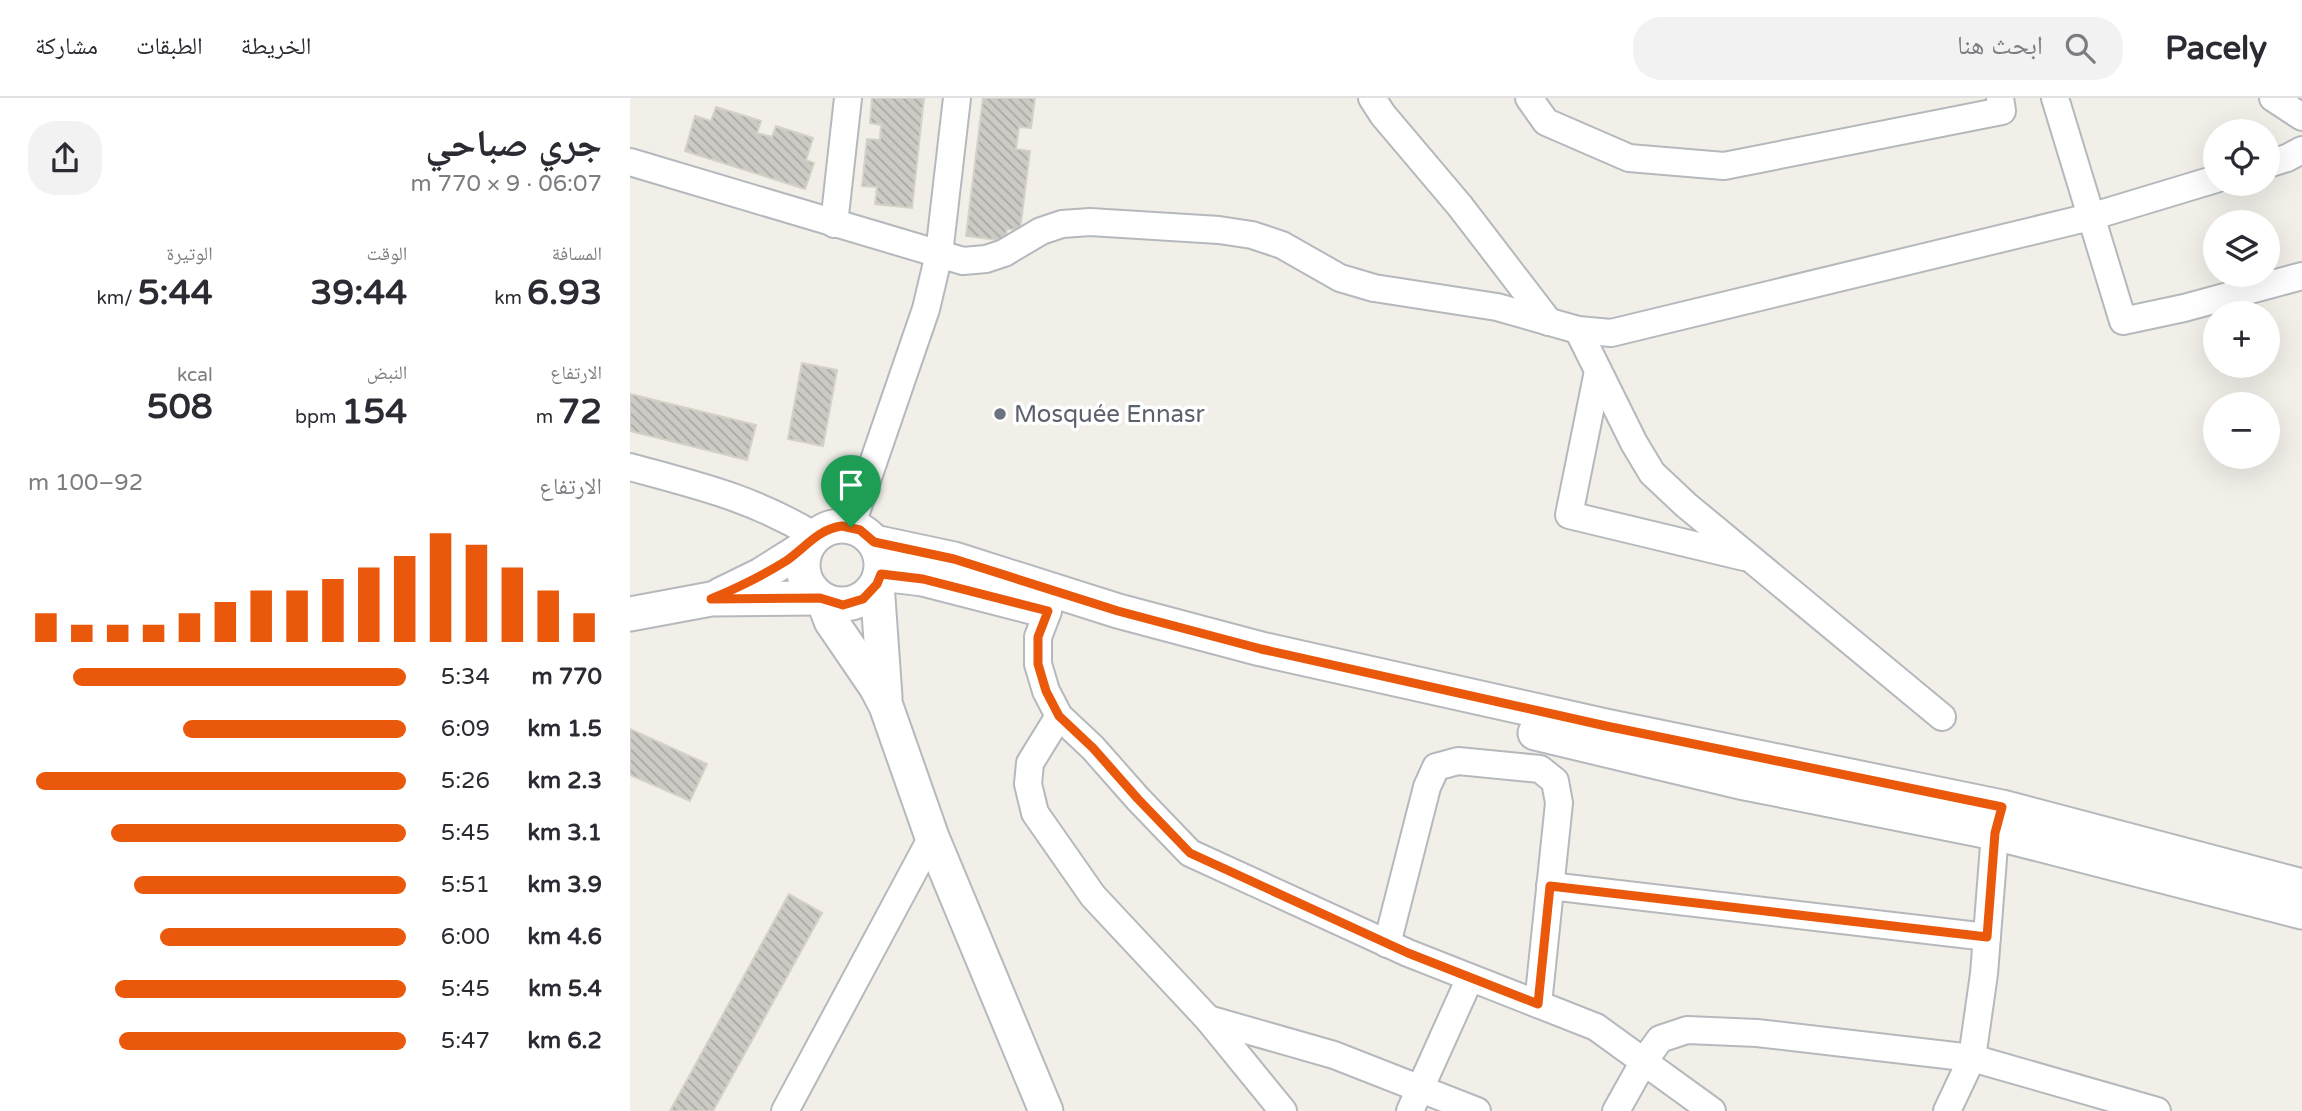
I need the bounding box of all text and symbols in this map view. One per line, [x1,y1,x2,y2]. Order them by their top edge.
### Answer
search box [1633,17,2123,80]
icon: search [2061,29,2099,67]
text: Pacely [2165,29,2267,68]
text: ابحث هنا [1957,30,2043,61]
text: مشاركة [35,32,98,61]
text: الطبقات [136,32,203,61]
text: الخريطة [241,32,311,61]
map controls [2203,119,2280,469]
button: locate [2203,119,2280,196]
button: share [28,121,102,195]
text: جري صباحي [425,121,602,167]
text: 06:07 · 9 × 770 m [410,170,602,198]
button: layers [2203,210,2280,287]
text: الوتيرة [166,243,213,265]
text: الوقت [366,243,407,265]
text: المسافة [552,243,602,265]
text: 5:44 [138,272,213,314]
text: 39:44 [310,272,407,314]
text: 6.93 [527,272,602,314]
text: /km [96,287,138,309]
text: km [494,287,527,309]
button: + [2203,301,2280,378]
text: النبض [367,362,407,384]
text: الارتفاع [550,362,602,384]
text: kcal [177,364,213,386]
text: 508 [147,386,213,428]
text: 154 [341,391,407,433]
text: 72 [558,391,602,433]
button: − [2203,392,2280,469]
place label: Mosquée Ennasr [1014,400,1206,429]
text: bpm [295,406,341,428]
text: m [536,406,558,428]
marker: Mosquée Ennasr [992,406,1008,422]
pin [821,455,881,527]
icon: arrive [832,466,870,504]
text: 92–100 m [28,469,143,497]
text: الارتفاع [539,473,602,501]
text: 5:34 [441,663,490,691]
text: 770 m [532,663,602,691]
text: 6:09 [441,715,490,743]
text: 1.5 km [527,715,602,743]
text: 5:26 [441,767,490,795]
text: 2.3 km [527,767,602,795]
text: 5:45 [441,819,490,847]
text: 3.1 km [527,819,602,847]
text: 5:51 [441,871,490,899]
text: 3.9 km [527,871,602,899]
text: 6:00 [441,923,490,951]
text: 4.6 km [527,923,602,951]
text: 5:45 [441,975,490,1003]
text: 5.4 km [528,975,602,1003]
text: 5:47 [441,1027,490,1055]
text: 6.2 km [527,1027,602,1055]

